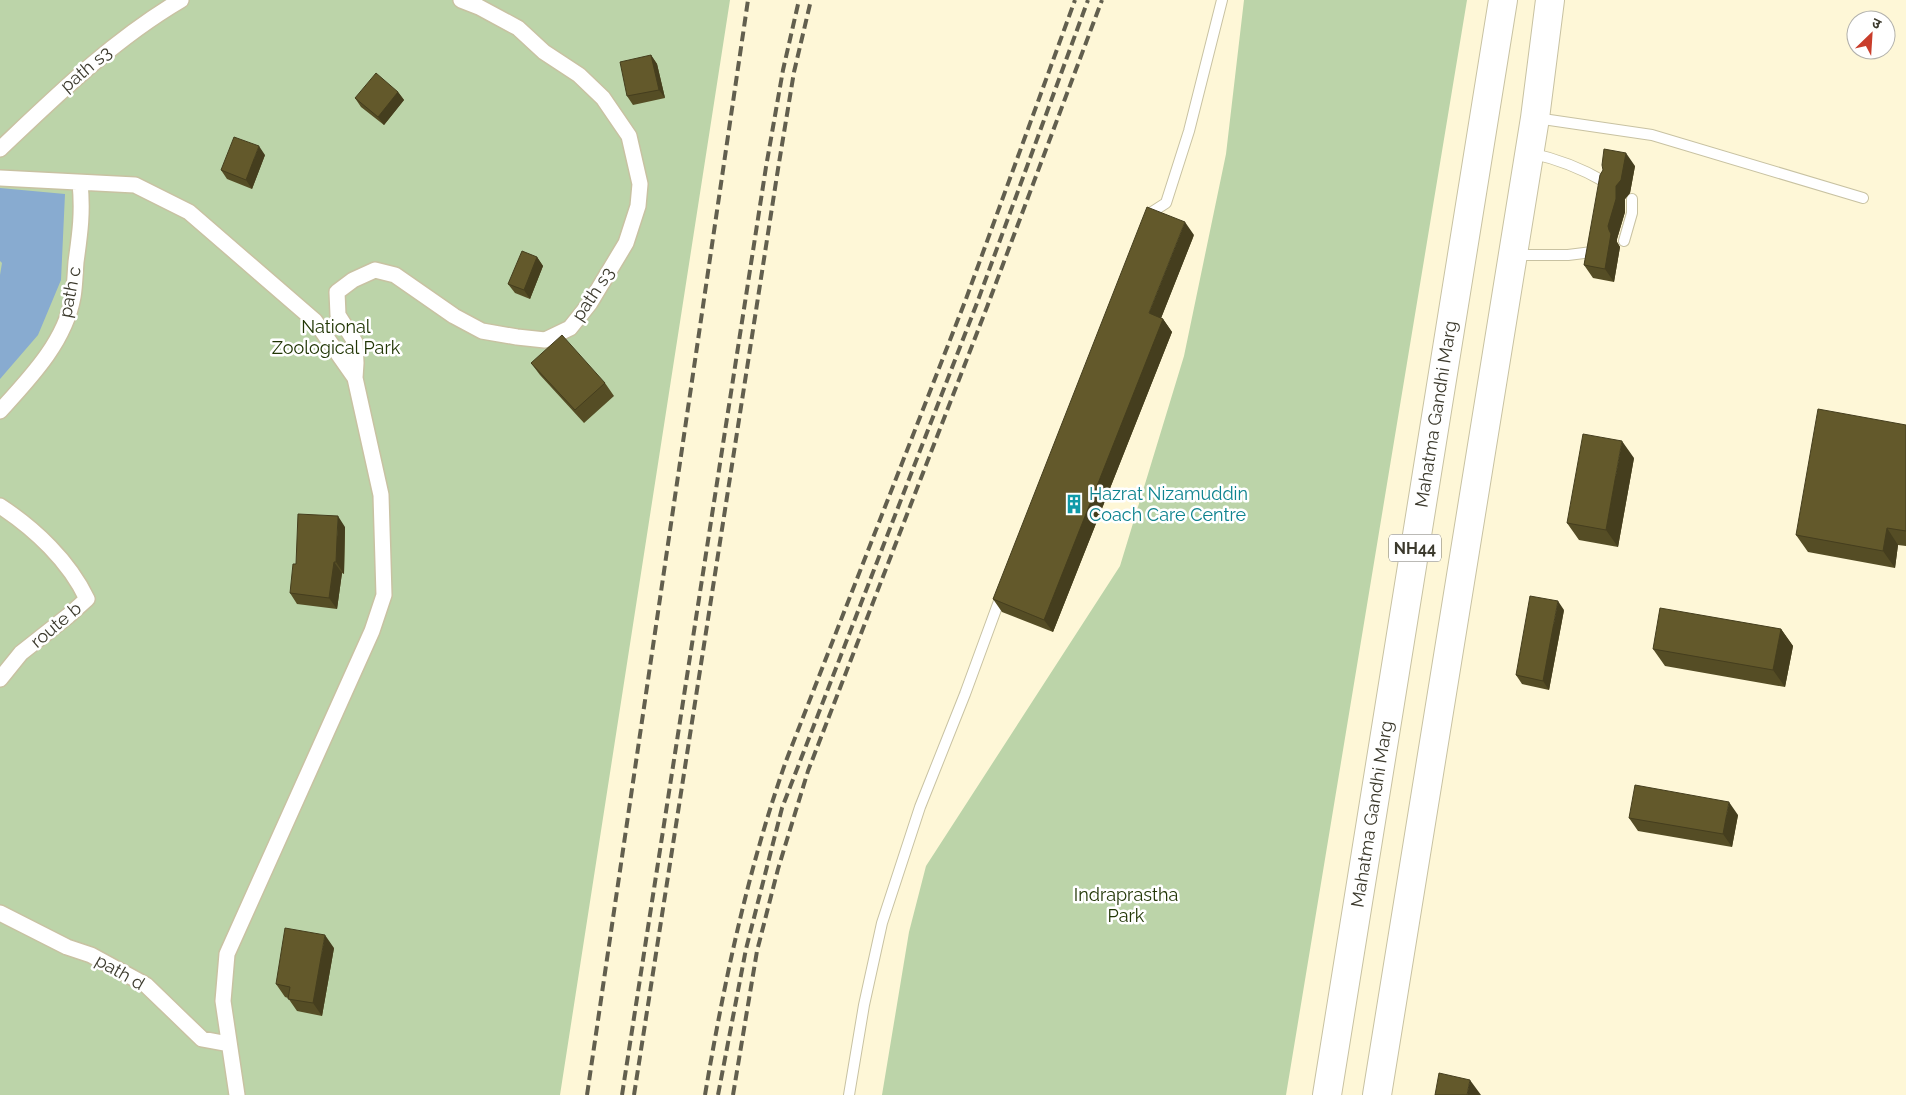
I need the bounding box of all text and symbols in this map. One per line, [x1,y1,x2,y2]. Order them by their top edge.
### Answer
north arrow [1846,10,1896,60]
text: उ [1869,14,1884,33]
street label: path s3 [56,41,116,96]
street label: path s3 [567,263,618,325]
street label: path c [54,264,85,319]
park label: National Zoological Park [272,316,401,358]
street label: Mahatma Gandhi Marg [1410,319,1461,509]
place label: Hazrat Nizamuddin Coach Care Centre [1089,483,1248,525]
building icon: Hazrat Nizamuddin Coach Care Centre [1063,493,1085,515]
road number: NH44 [1389,534,1441,562]
street label: route b [26,597,85,652]
street label: Mahatma Gandhi Marg [1346,719,1397,909]
park label: Indraprastha Park [1074,884,1178,926]
street label: path d [92,949,149,994]

